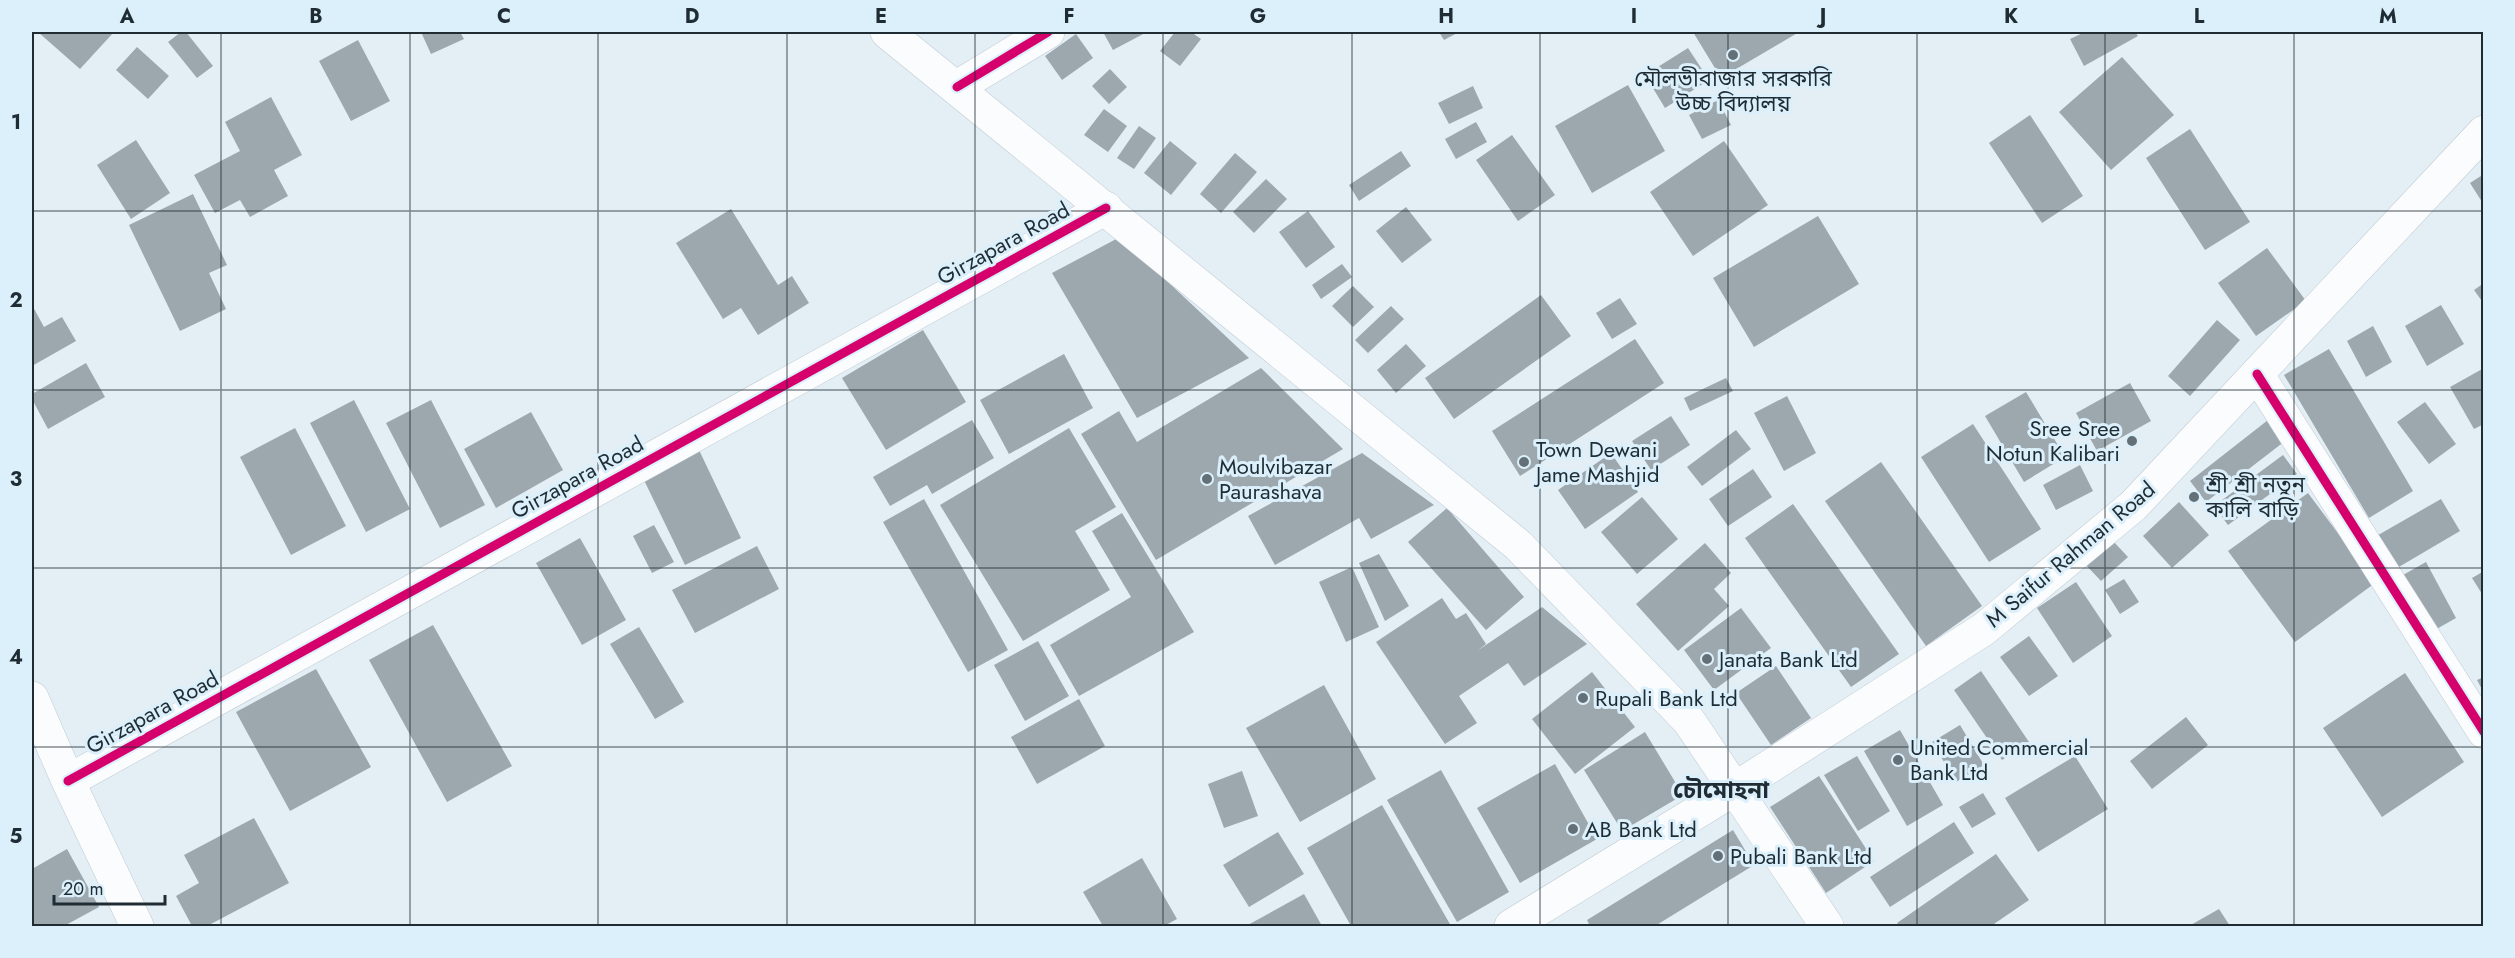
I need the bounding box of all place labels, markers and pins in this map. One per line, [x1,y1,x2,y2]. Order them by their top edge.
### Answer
marker: মৌলভীবাজার সরকারি উচ্চ বিদ্যালয় [1726,48,1740,62]
place label: মৌলভীবাজার সরকারি উচ্চ বিদ্যালয় [1634,62,1833,119]
place label: Sree Sree Notun Kalibari [1986,412,2120,469]
place label: Town Dewani Jame Mashjid [1533,433,1660,490]
marker: Sree Sree Notun Kalibari [2125,434,2139,448]
place label: Moulvibazar Paurashava [1219,450,1333,507]
marker: Town Dewani Jame Mashjid [1517,455,1531,469]
place label: শ্রী শ্রী নতুন কালি বাড়ি [2205,468,2306,525]
marker: Moulvibazar Paurashava [1200,472,1214,486]
marker: শ্রী শ্রী নতুন কালি বাড়ি [2187,490,2201,504]
place label: Janata Bank Ltd [1716,643,1858,675]
marker: Janata Bank Ltd [1700,652,1714,666]
place label: Rupali Bank Ltd [1595,682,1738,714]
marker: Rupali Bank Ltd [1576,691,1590,705]
place label: United Commercial Bank Ltd [1910,731,2089,788]
marker: United Commercial Bank Ltd [1891,753,1905,767]
place label: AB Bank Ltd [1585,813,1697,845]
marker: AB Bank Ltd [1566,822,1580,836]
place label: Pubali Bank Ltd [1730,840,1872,872]
marker: Pubali Bank Ltd [1711,849,1725,863]

